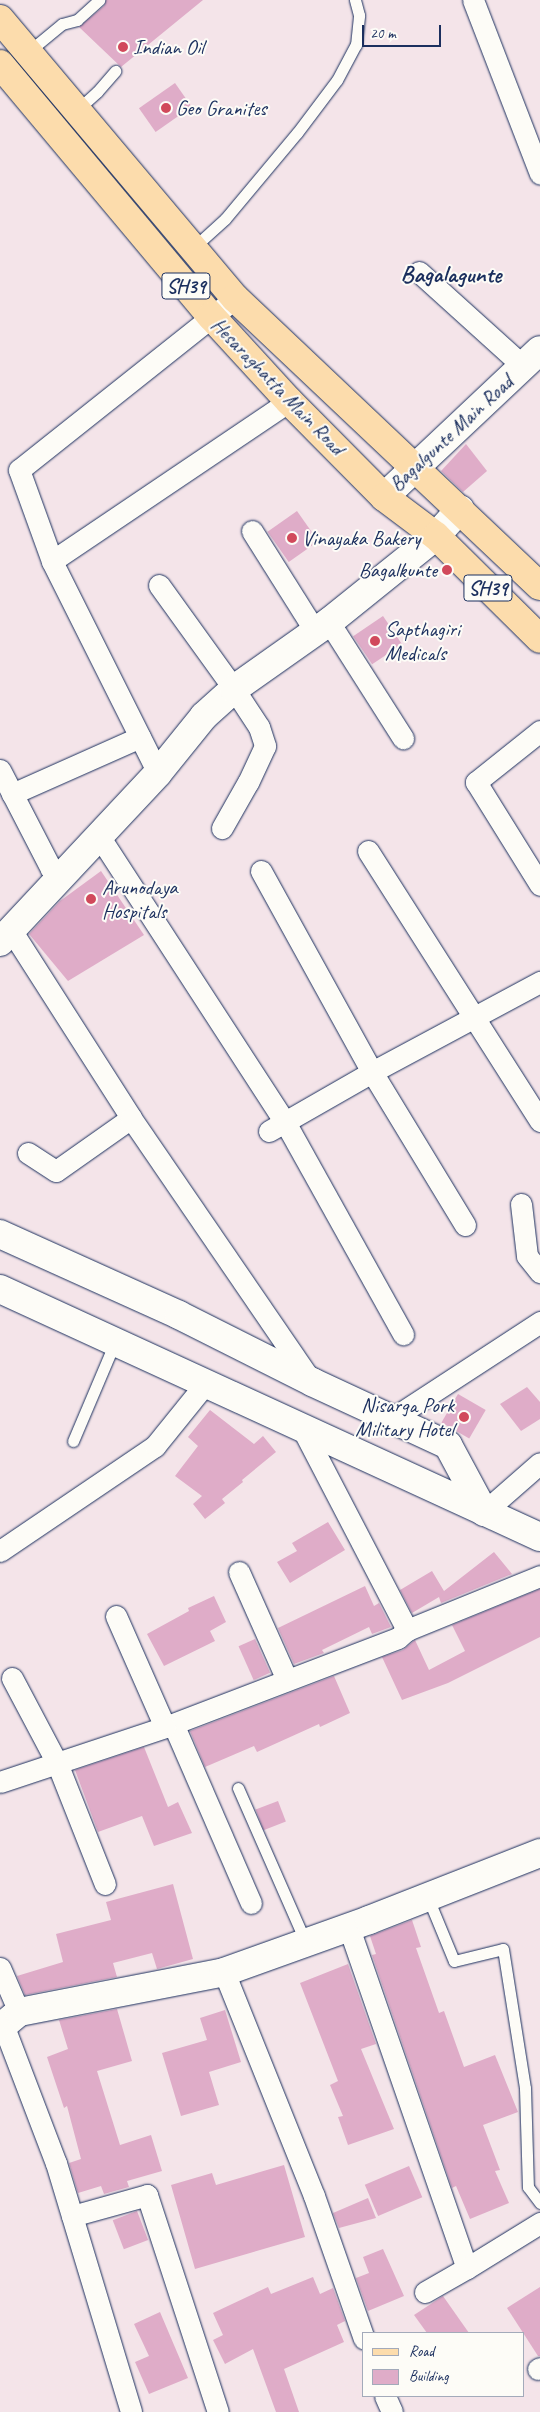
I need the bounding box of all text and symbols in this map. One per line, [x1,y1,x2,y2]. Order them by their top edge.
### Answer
scale bar [365,15,444,47]
text: 20 m [370,24,396,43]
place label: Indian Oil [133,34,204,60]
marker: Indian Oil [117,41,129,53]
place label: Geo Granites [176,95,267,121]
marker: Geo Granites [160,102,172,114]
district label: Bagalagunte [401,261,501,289]
road number: SH39 [161,268,211,304]
street label: Hesaraghatta Main Road [206,312,350,460]
street label: Bagalgunte Main Road [384,369,518,497]
place label: Vinayaka Bakery [302,525,421,551]
marker: Vinayaka Bakery [286,532,298,544]
place label: Bagalkunte [359,557,437,583]
marker: Bagalkunte [441,564,453,576]
road number: SH39 [463,570,513,606]
place label: Sapthagiri Medicals [385,616,460,666]
marker: Sapthagiri Medicals [369,635,381,647]
place label: Arunodaya Hospitals [102,874,178,924]
marker: Arunodaya Hospitals [84,892,98,906]
place label: Nisarga Pork Military Hotel [355,1392,454,1442]
marker: Nisarga Pork Military Hotel [458,1411,470,1423]
legend [362,2332,525,2397]
text: Road [409,2342,434,2361]
text: Building [409,2367,448,2386]

